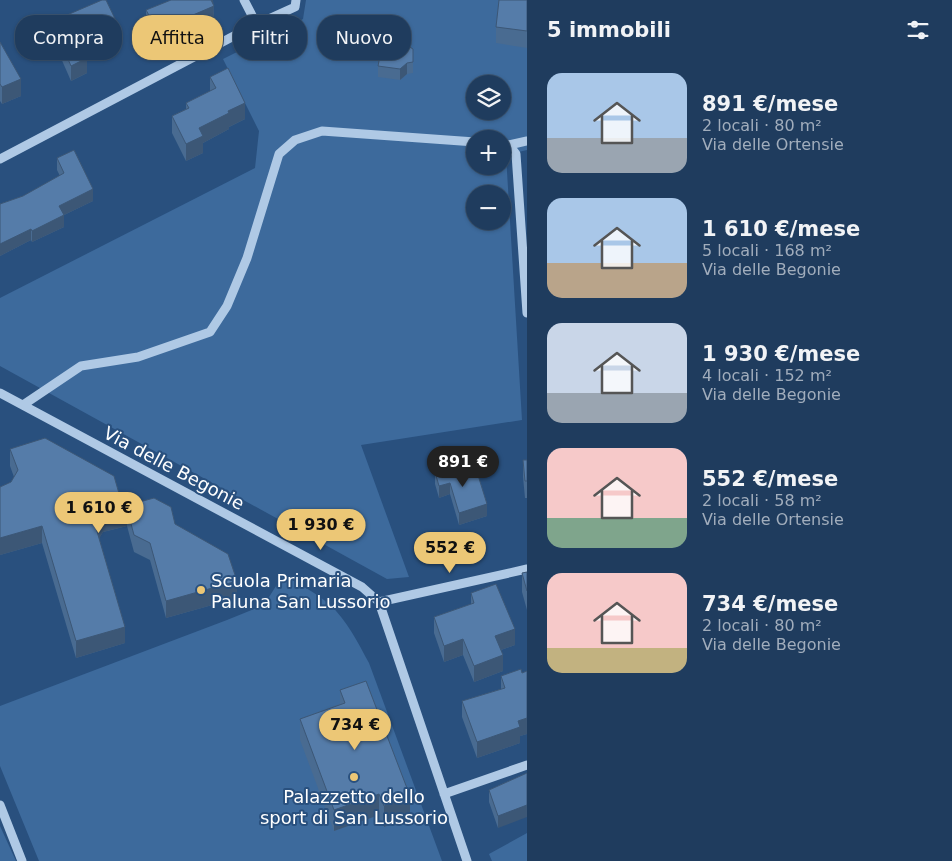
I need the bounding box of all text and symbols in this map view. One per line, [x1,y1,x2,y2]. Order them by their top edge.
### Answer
chip: Compra [15,15,122,60]
chip: Affitta [132,15,223,60]
chip: Filtri [233,15,307,60]
chip: Nuovo [317,15,411,60]
icon: filters [904,16,932,44]
text: 5 immobili [547,18,671,42]
map controls [466,75,511,230]
button: layers [466,75,511,120]
text: 891 €/mese [702,92,838,116]
icon: home [587,93,647,153]
text: 2 locali · 80 m² [702,116,822,135]
button: + [466,130,511,175]
text: Via delle Ortensie [702,135,844,154]
button: − [466,185,511,230]
text: 1 610 €/mese [702,217,860,241]
icon: home [587,218,647,278]
text: 5 locali · 168 m² [702,241,832,260]
text: Via delle Begonie [702,260,841,279]
text: 1 930 €/mese [702,342,860,366]
icon: home [587,343,647,403]
text: 4 locali · 152 m² [702,366,832,385]
text: Via delle Begonie [702,385,841,404]
street label: Via delle Begonie [100,422,248,514]
pin: 891 € [428,446,498,488]
text: 891 € [438,452,488,471]
text: 552 €/mese [702,467,838,491]
icon: home [587,468,647,528]
text: 2 locali · 58 m² [702,491,822,510]
pin: 1 610 € [53,492,145,534]
text: 1 610 € [66,498,132,517]
pin: 1 930 € [275,508,367,551]
text: Via delle Ortensie [702,510,844,529]
text: 1 930 € [288,515,354,534]
pin: 552 € [415,532,485,574]
text: 552 € [425,538,475,557]
place label: Scuola Primaria Paluna San Lussorio [211,570,391,612]
marker: Scuola Primaria Paluna San Lussorio [195,584,207,596]
text: 734 €/mese [702,592,838,616]
icon: home [587,593,647,653]
text: 2 locali · 80 m² [702,616,822,635]
text: Via delle Begonie [702,635,841,654]
pin: 734 € [320,708,390,751]
text: 734 € [330,715,380,734]
marker: Palazzetto dello sport di San Lussorio [348,771,360,783]
place label: Palazzetto dello sport di San Lussorio [260,786,448,828]

